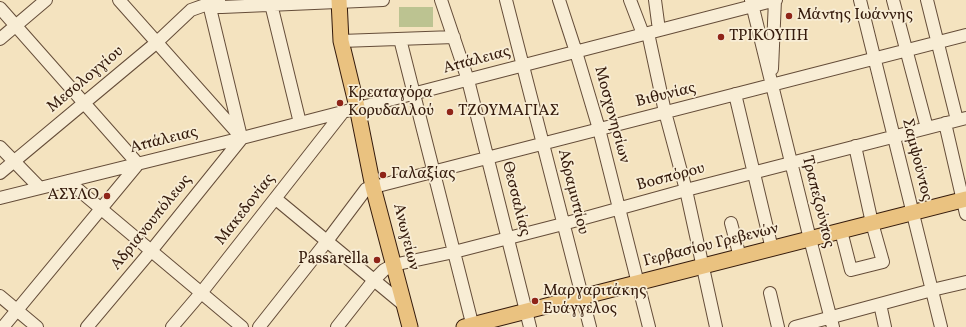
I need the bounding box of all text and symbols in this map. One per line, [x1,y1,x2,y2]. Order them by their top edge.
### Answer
place label: Μάντης Ιωάννης [797,6,913,26]
marker: Μάντης Ιωάννης [784,11,794,21]
place label: ΤΡΙΚΟΥΠΗ [729,27,808,47]
marker: ΤΡΙΚΟΥΠΗ [716,32,726,42]
street label: Μεσολογγίου [44,43,128,117]
street label: Αττάλειας [441,43,513,79]
street label: Μοσχονησίων [589,65,633,165]
street label: Βιθυνίας [634,79,698,113]
place label: Κρεαταγόρα Κορυδαλλού [348,84,434,122]
marker: Κρεαταγόρα Κορυδαλλού [335,98,345,108]
place label: ΤΖΟΥΜΑΓΙΑΣ [458,102,559,122]
marker: ΤΖΟΥΜΑΓΙΑΣ [445,107,455,117]
street label: Σαμψούντος [896,117,936,203]
street label: Αττάλειας [128,123,200,159]
street label: Αδραμυττίου [552,148,592,236]
street label: Τραπεζούντος [796,154,838,250]
street label: Θεσσαλίας [496,160,534,238]
street label: Βοσπόρου [635,160,707,196]
place label: Γαλαξίας [391,165,456,185]
street label: Μακεδονίας [212,170,280,250]
marker: Γαλαξίας [378,170,388,180]
street label: Αδριανουπόλεως [108,171,196,275]
place label: ΑΣΥΛΟ [47,186,99,206]
marker: ΑΣΥΛΟ [102,191,112,201]
street label: Ανωγείων [387,202,423,272]
street label: Γερβασίου Γρεβενών [641,220,781,272]
place label: Passarella [298,250,369,270]
marker: Passarella [372,255,382,265]
place label: Μαργαριτάκης Ευάγγελος [543,282,647,320]
marker: Μαργαριτάκης Ευάγγελος [530,296,540,306]

